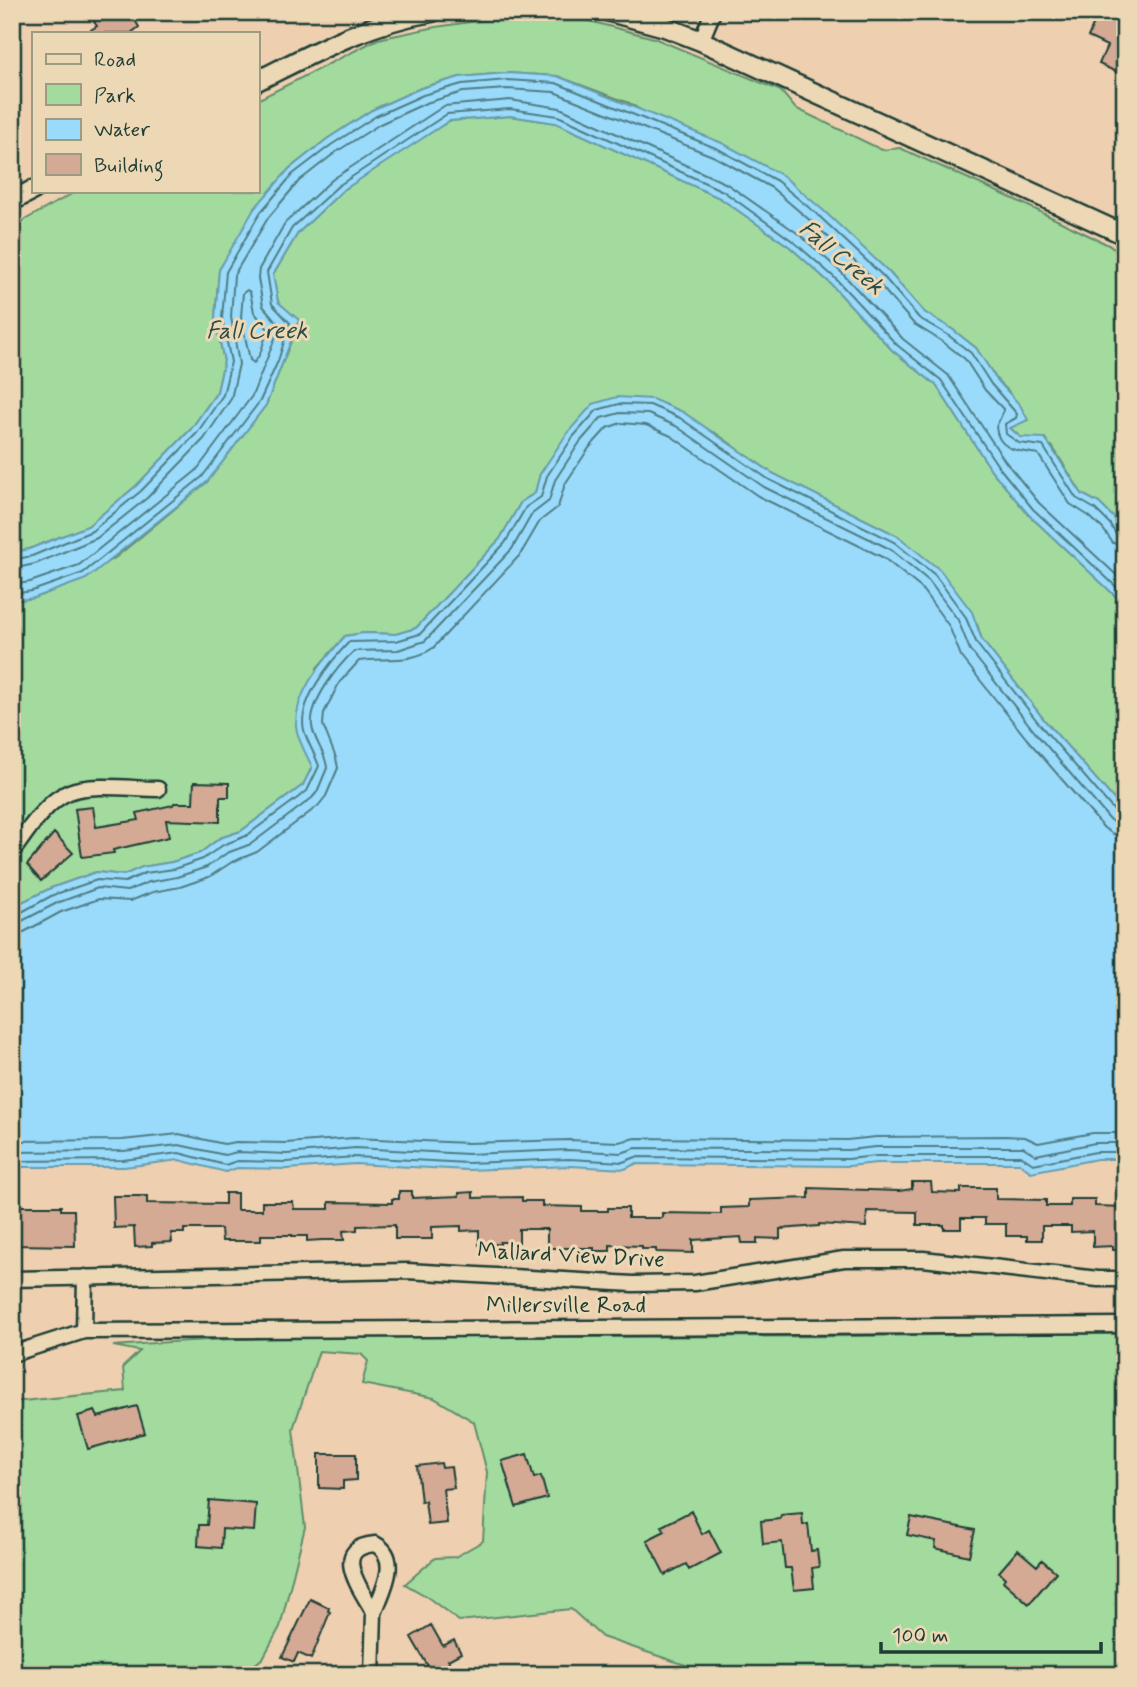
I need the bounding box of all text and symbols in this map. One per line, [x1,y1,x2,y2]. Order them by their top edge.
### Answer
legend [32,32,259,192]
text: Road [94,46,136,74]
text: Park [94,82,136,110]
text: Water [94,116,150,144]
text: Building [94,152,164,182]
water label: Fall Creek [792,214,890,302]
water label: Fall Creek [206,316,308,347]
street label: Mallard View Drive [477,1236,665,1276]
street label: Millersville Road [486,1291,646,1321]
scale bar [881,1610,1102,1654]
text: 100 m [892,1622,948,1650]

